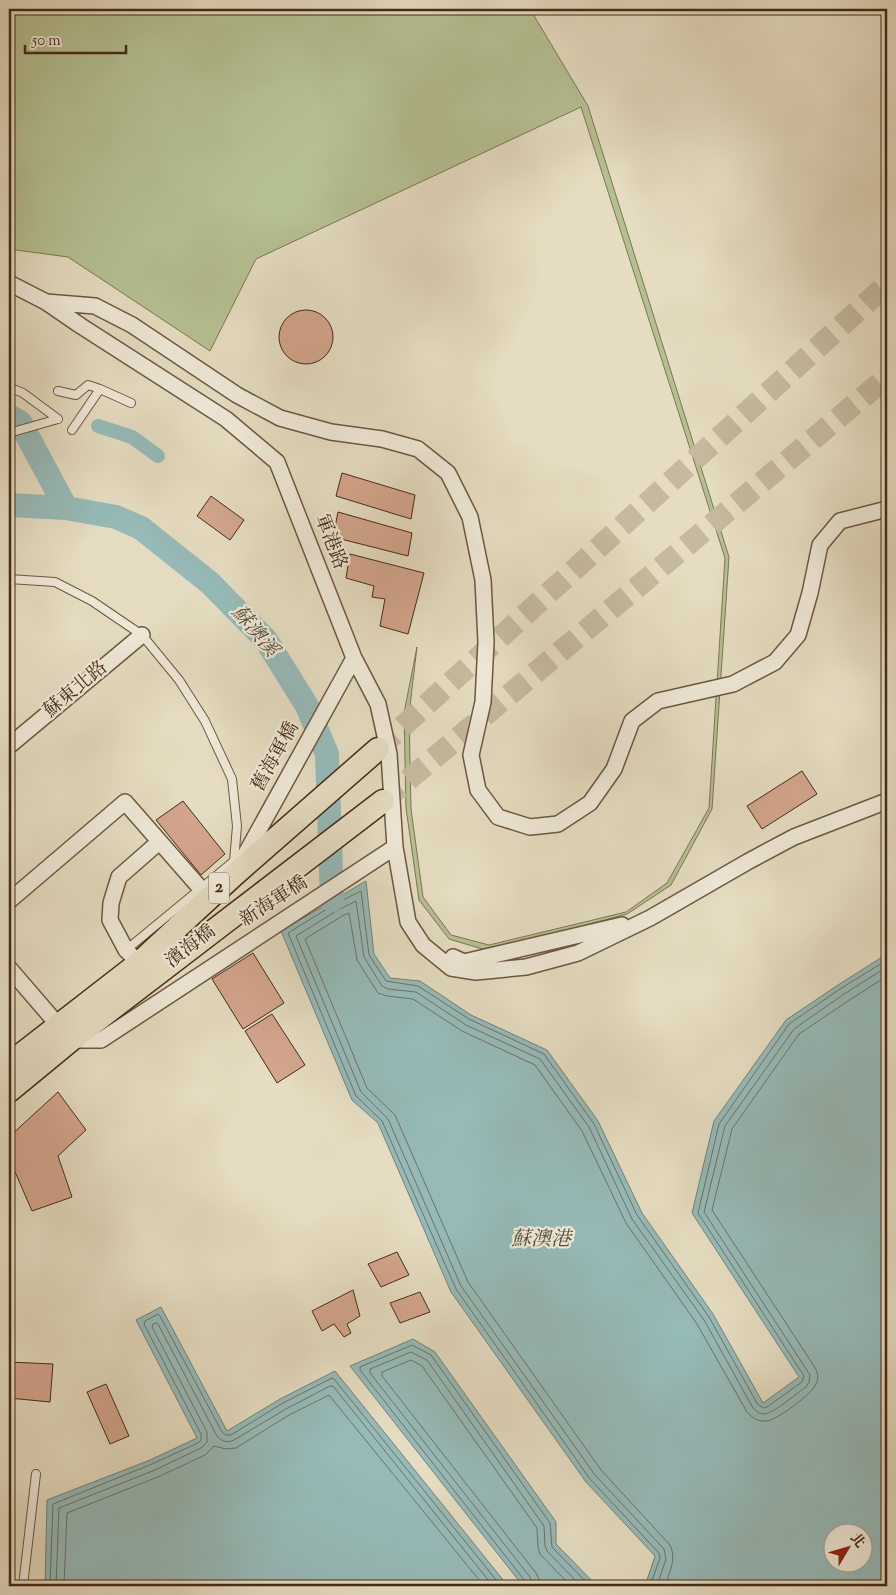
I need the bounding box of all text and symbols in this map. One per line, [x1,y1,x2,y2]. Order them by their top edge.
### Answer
scale bar [25,22,126,54]
text: 50 m [31,31,61,52]
street label: 軍港路 [307,511,353,573]
water label: 蘇澳溪 [224,600,286,666]
street label: 蘇東北路 [38,655,114,725]
street label: 舊海軍橋 [246,717,306,797]
street label: 新海軍橋 [235,870,313,934]
road number: 2 [209,872,229,904]
street label: 濱海橋 [160,919,222,975]
water label: 蘇澳港 [511,1226,574,1255]
north arrow [824,1522,874,1572]
text: 北 [844,1530,869,1553]

